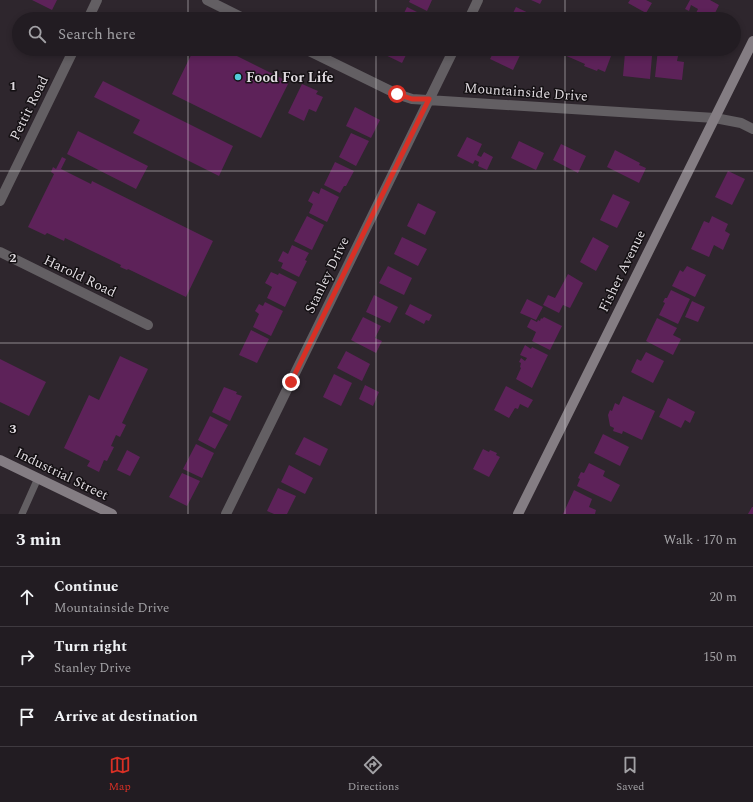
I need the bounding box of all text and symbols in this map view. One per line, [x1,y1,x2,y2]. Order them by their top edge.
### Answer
search box [12,12,741,56]
icon: search [26,23,48,45]
text: Search here [58,23,136,46]
place label: Food For Life [246,67,333,88]
street label: Pettit Road [4,72,54,144]
marker: Food For Life [233,72,243,82]
text: 1 [9,76,17,96]
street label: Mountainside Drive [463,77,589,107]
route start [388,85,406,103]
street label: Fisher Avenue [593,226,651,316]
street label: Stanley Drive [299,233,355,317]
text: 2 [9,248,17,268]
street label: Harold Road [40,249,120,303]
route end [282,373,300,391]
text: 3 [9,419,17,439]
street label: Industrial Street [12,442,112,506]
text: 3 min [16,527,61,553]
text: Walk · 170 m [663,530,737,550]
text: Continue [54,575,119,598]
icon: ahead [16,586,38,608]
text: 20 m [710,587,737,607]
text: Mountainside Drive [54,598,169,618]
text: Turn right [54,635,127,658]
icon: right [16,646,38,668]
text: 150 m [703,647,737,667]
text: Stanley Drive [54,658,131,678]
text: Arrive at destination [54,705,198,728]
icon: arrive [16,706,38,728]
tab: Map [109,754,131,795]
tab: Directions [348,754,399,795]
tab: Saved [616,754,644,795]

